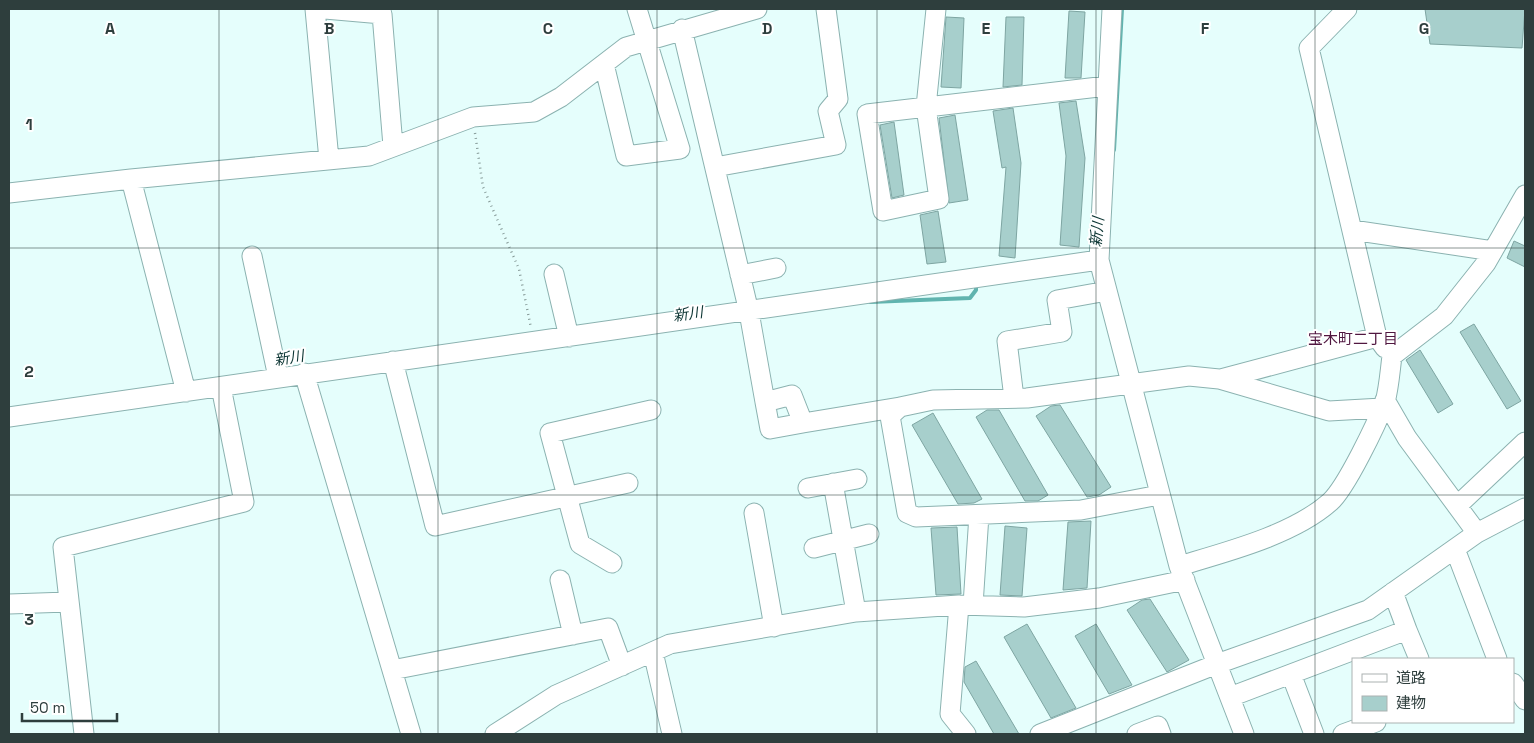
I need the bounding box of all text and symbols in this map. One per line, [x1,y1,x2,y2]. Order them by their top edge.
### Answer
text: A [105,18,115,39]
text: B [324,18,334,39]
text: C [543,18,553,39]
text: D [762,18,772,39]
text: E [982,18,991,39]
text: F [1201,18,1210,39]
text: G [1419,18,1429,39]
text: 1 [25,114,33,135]
water label: 新川 [1085,214,1108,248]
water label: 新川 [672,302,706,325]
district label: 宝木町二丁目 [1308,329,1398,348]
water label: 新川 [273,345,307,369]
text: 2 [24,361,34,382]
text: 3 [24,609,34,630]
legend [1352,658,1514,723]
text: 道路 [1396,668,1426,687]
scale bar [22,690,118,722]
text: 建物 [1396,693,1426,712]
text: 50 m [30,698,65,717]

